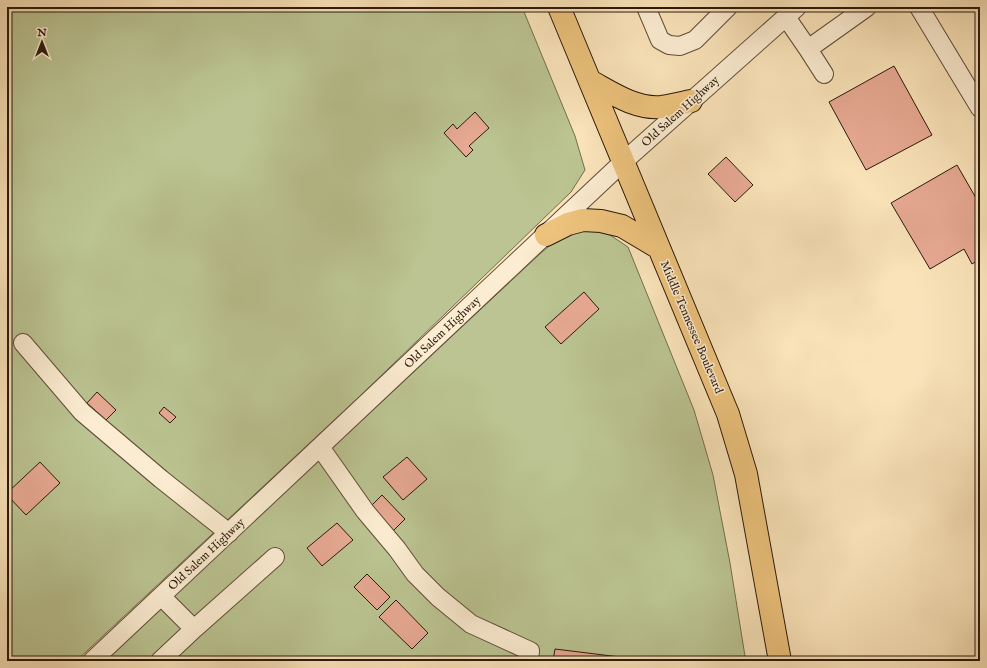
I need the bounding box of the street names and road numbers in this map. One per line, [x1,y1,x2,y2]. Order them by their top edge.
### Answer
street label: Old Salem Highway [638,73,722,150]
street label: Middle Tennessee Boulevard [657,259,727,396]
street label: Old Salem Highway [401,293,484,372]
street label: Old Salem Highway [165,515,248,594]

